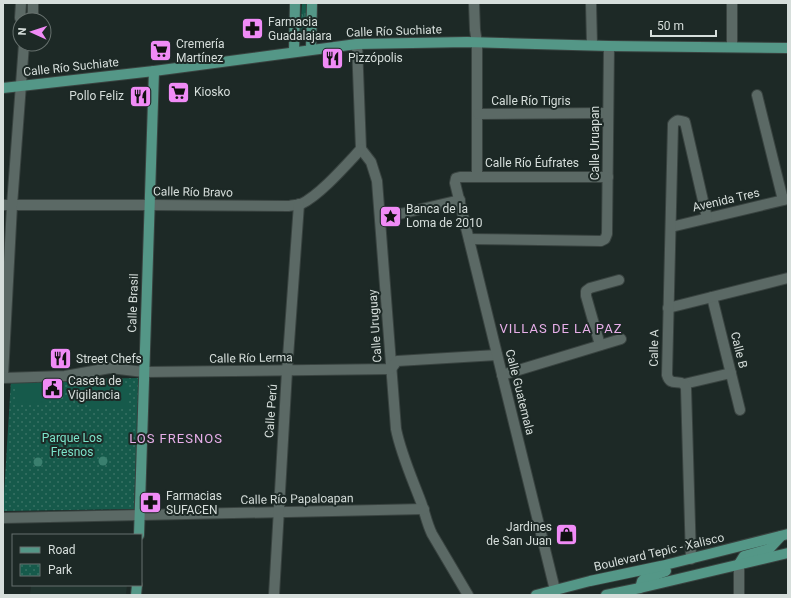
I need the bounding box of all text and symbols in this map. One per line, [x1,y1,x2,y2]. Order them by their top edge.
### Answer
north arrow [12,12,52,52]
scale bar [651,12,716,38]
place label: Farmacia Guadalajara [268,15,332,43]
pharmacy icon: Farmacia Guadalajara [239,16,265,42]
text: 50 m [657,19,684,33]
street label: Calle Río Suchiate [346,22,442,40]
text: N [16,27,29,36]
place label: Cremería Martínez [176,37,225,65]
supermarket icon: Cremería Martínez [148,38,174,64]
restaurant icon: Pizzópolis [319,45,345,71]
place label: Pizzópolis [348,51,403,65]
street label: Calle Río Suchiate [22,55,120,79]
supermarket icon: Kiosko [166,79,192,105]
restaurant icon: Pollo Feliz [127,83,153,109]
place label: Kiosko [194,85,231,99]
place label: Pollo Feliz [69,89,124,103]
street label: Calle Río Tigris [491,94,571,108]
street label: Calle Uruapan [588,106,602,180]
street label: Calle Río Éufrates [485,155,579,170]
street label: Calle Río Bravo [153,184,233,200]
street label: Avenida Tres [691,185,761,215]
place label: Banca de la Loma de 2010 [406,202,483,230]
place icon: Banca de la Loma de 2010 [378,203,404,229]
street label: Calle Brasil [125,273,141,333]
street label: Calle Uruguay [365,289,385,363]
district label: VILLAS DE LA PAZ [500,321,622,336]
street label: Calle A [647,329,661,367]
street label: Calle B [728,330,750,370]
restaurant icon: Street Chefs [47,346,73,372]
street label: Calle Guatemala [503,348,537,436]
street label: Calle Río Lerma [209,350,293,366]
place label: Street Chefs [76,352,142,366]
place label: Caseta de Vigilancia [68,374,121,402]
public building icon: Caseta de Vigilancia [39,375,65,401]
street label: Calle Perú [262,384,280,438]
park label: Parque Los Fresnos [42,431,102,459]
district label: LOS FRESNOS [129,431,223,446]
place label: Farmacias SUFACEN [166,489,222,517]
pharmacy icon: Farmacias SUFACEN [138,490,164,516]
street label: Calle Río Papaloapan [240,491,354,507]
place label: Jardines de San Juan [486,520,552,548]
shop icon: Jardines de San Juan [554,521,580,547]
street label: Boulevard Tepic - Xalisco [593,530,726,574]
legend [12,534,142,586]
text: Road [48,543,76,557]
text: Park [48,563,73,577]

